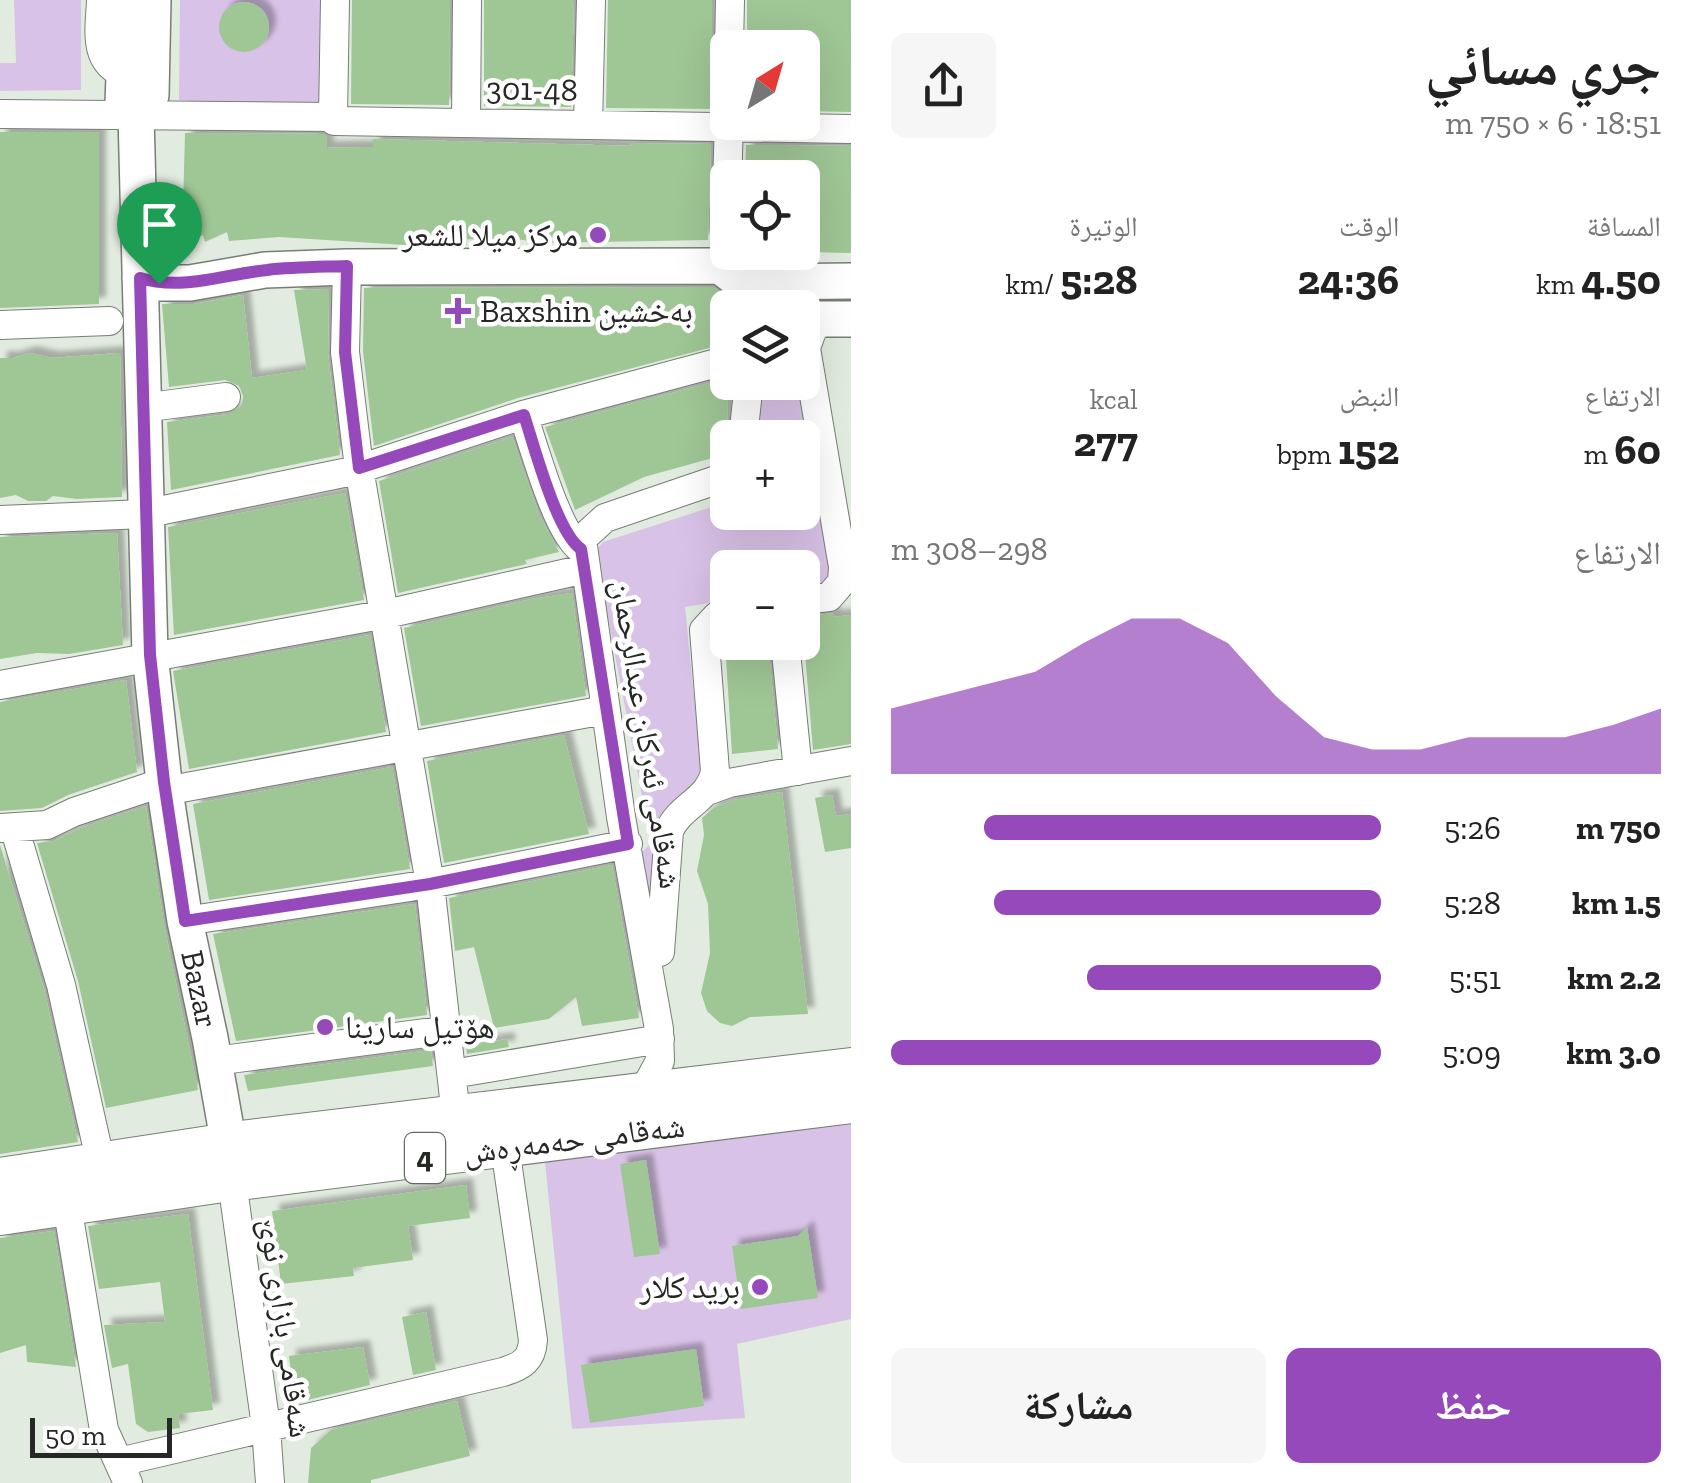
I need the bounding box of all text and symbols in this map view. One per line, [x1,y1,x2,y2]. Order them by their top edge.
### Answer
north arrow [710,30,820,140]
map controls [710,30,820,660]
button: share [891,33,996,138]
text: جري مسائي [1425,33,1661,99]
street label: 301-48 [486,69,578,109]
text: 18:51 · 6 × 750 m [1445,104,1661,142]
button: locate [710,160,820,270]
pin [117,182,202,285]
icon: arrive [132,197,187,252]
text: الوتيرة [1070,210,1138,243]
text: الوقت [1339,210,1399,243]
text: المسافة [1587,210,1661,243]
place label: مركز ميلا للشعر [401,216,578,254]
marker: مركز ميلا للشعر [587,224,609,246]
text: 5:28 [1060,254,1138,305]
text: 24:36 [1298,254,1399,305]
text: 4.50 [1581,254,1661,305]
text: /km [1006,268,1060,301]
text: km [1536,268,1581,301]
button: layers [710,290,820,400]
place label: Baxshin بەخشین [480,292,693,331]
marker: Baxshin بەخشین [445,298,471,324]
text: النبض [1340,380,1399,413]
text: الارتفاع [1585,380,1661,413]
text: kcal [1090,383,1138,416]
text: 277 [1074,416,1138,467]
button: + [710,420,820,530]
text: 152 [1338,424,1399,475]
text: 60 [1614,424,1661,475]
text: bpm [1277,438,1338,471]
text: m [1584,438,1614,471]
text: 298–308 m [891,530,1048,568]
text: الارتفاع [1574,534,1661,572]
button: − [710,550,820,660]
street label: شەقامی ئەرکان عبدالرحمان [603,577,690,891]
text: 5:26 [1444,809,1501,847]
text: 750 m [1576,809,1661,847]
text: 5:28 [1444,884,1501,922]
text: 1.5 km [1572,884,1661,922]
street label: Bazar [173,947,227,1031]
text: 5:51 [1449,959,1501,997]
text: 2.2 km [1568,959,1661,997]
place label: هۆتیل سارینا [345,1008,495,1047]
marker: هۆتیل سارینا [314,1016,336,1038]
text: 5:09 [1442,1034,1501,1072]
text: 3.0 km [1566,1034,1661,1072]
street label: شەقامی حەمەڕەش [461,1107,687,1177]
road number: 4 [405,1133,445,1183]
street label: شەقامی بازاری نوێ [251,1216,320,1440]
place label: بريد كلار [639,1268,740,1306]
marker: بريد كلار [749,1276,771,1298]
button: مشاركة [891,1348,1266,1463]
button: حفظ [1286,1348,1661,1463]
scale bar [30,1413,172,1458]
text: 50 m [45,1419,106,1452]

